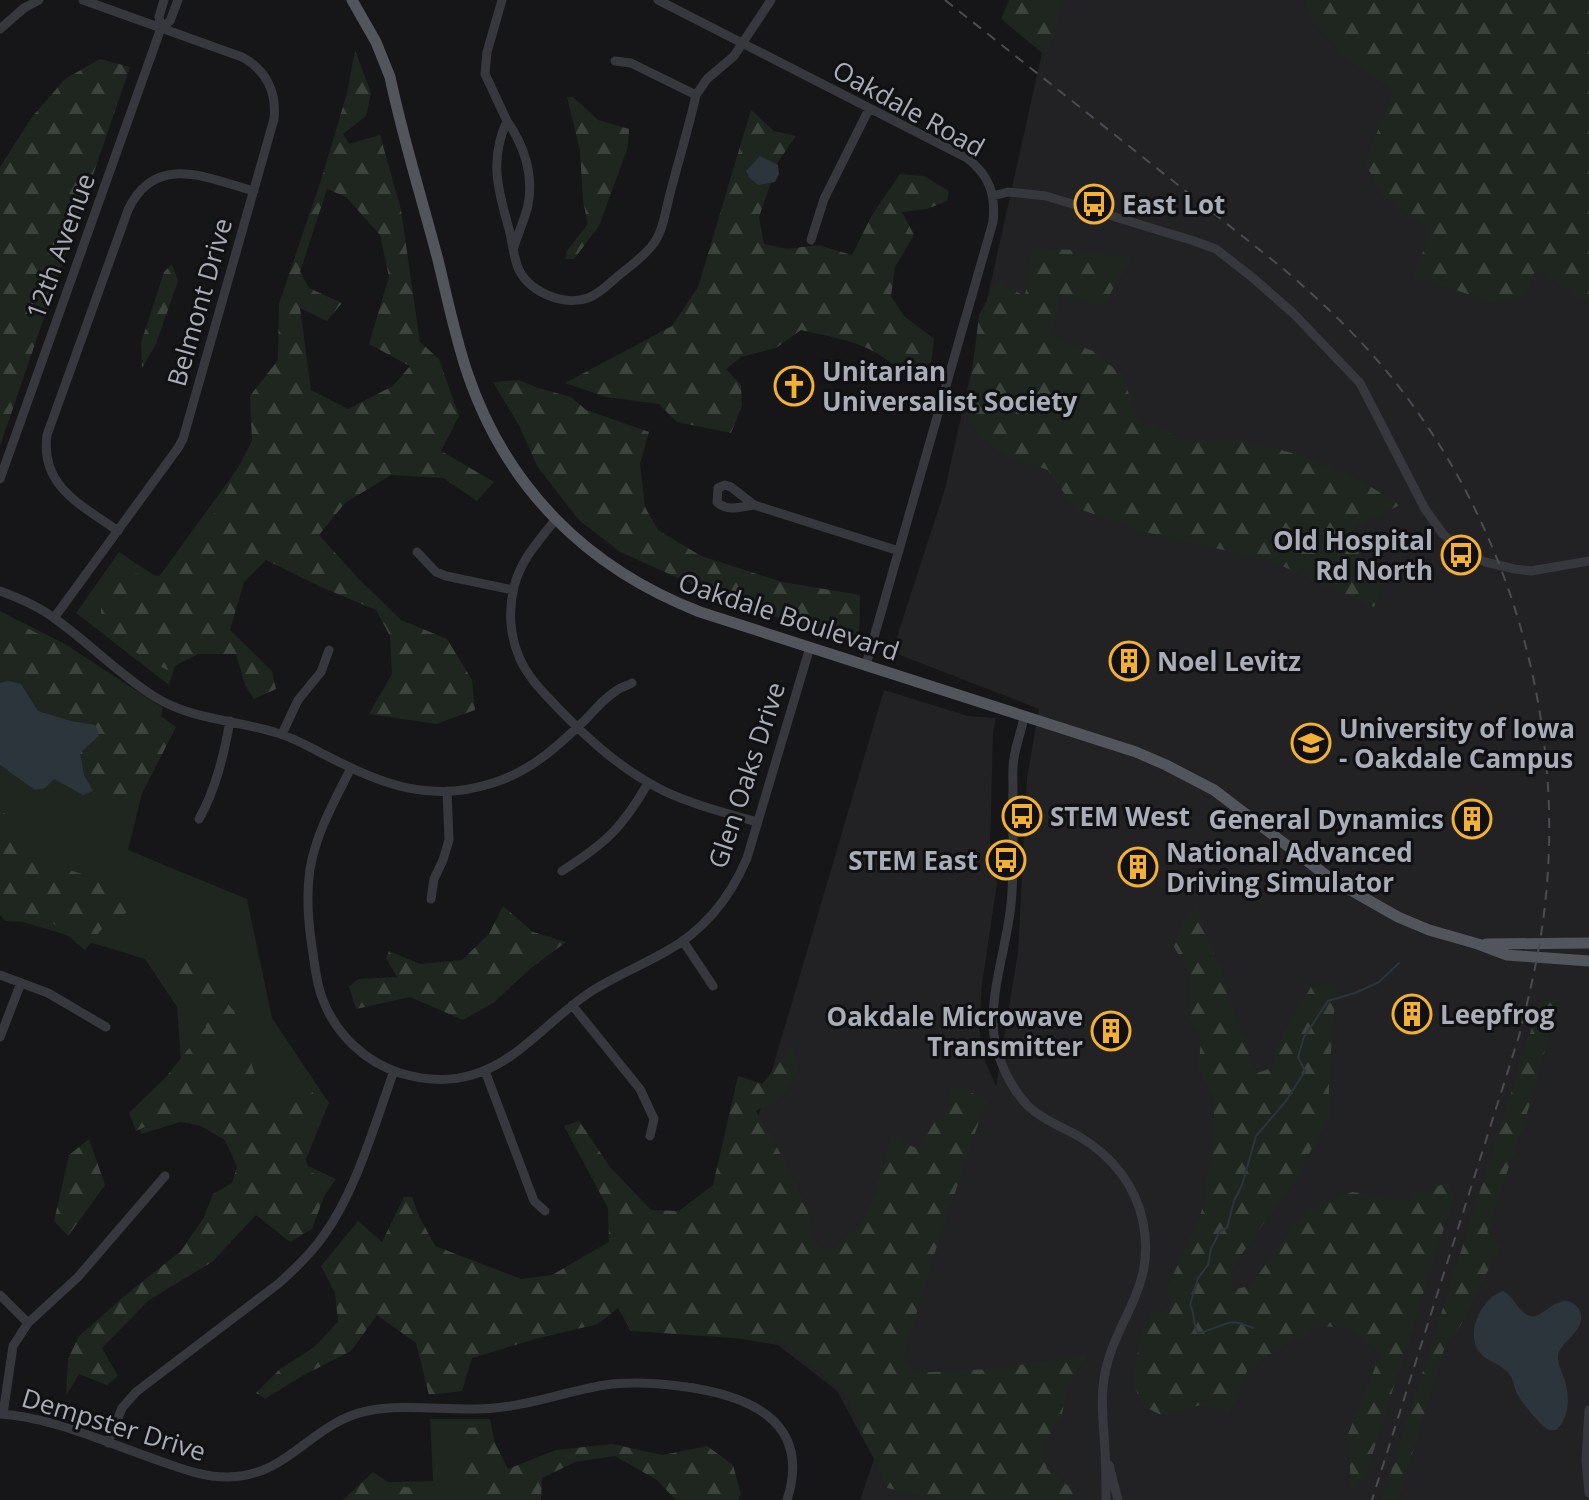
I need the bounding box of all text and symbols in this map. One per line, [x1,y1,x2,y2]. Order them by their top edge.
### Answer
street label: Oakdale Road [827,51,991,165]
street label: 12th Avenue [17,168,103,324]
bus stop icon: East Lot [1073,183,1115,225]
place label: East Lot [1122,186,1225,222]
street label: Belmont Drive [158,214,240,390]
place label: Unitarian Universalist Society [822,353,1077,419]
church icon: Unitarian Universalist Society [773,365,815,407]
place label: Old Hospital Rd North [1273,522,1433,588]
bus stop icon: Old Hospital Rd North [1440,534,1482,576]
street label: Oakdale Boulevard [674,563,904,669]
building icon: Noel Levitz [1108,640,1150,682]
place label: Noel Levitz [1157,643,1301,679]
street label: Glen Oaks Drive [699,677,793,873]
place label: University of Iowa - Oakdale Campus [1339,710,1575,776]
school or university icon: University of Iowa - Oakdale Campus [1290,722,1332,764]
bus stop icon: STEM West [1001,795,1043,837]
place label: STEM West [1050,798,1190,834]
building icon: General Dynamics [1451,798,1493,840]
place label: General Dynamics [1209,801,1444,837]
place label: National Advanced Driving Simulator [1166,834,1413,900]
bus stop icon: STEM East [985,839,1027,881]
place label: STEM East [848,842,978,878]
building icon: National Advanced Driving Simulator [1117,846,1159,888]
building icon: Leepfrog [1391,993,1433,1035]
place label: Leepfrog [1440,996,1555,1032]
place label: Oakdale Microwave Transmitter [826,998,1083,1064]
building icon: Oakdale Microwave Transmitter [1090,1010,1132,1052]
street label: Dempster Drive [18,1379,210,1469]

